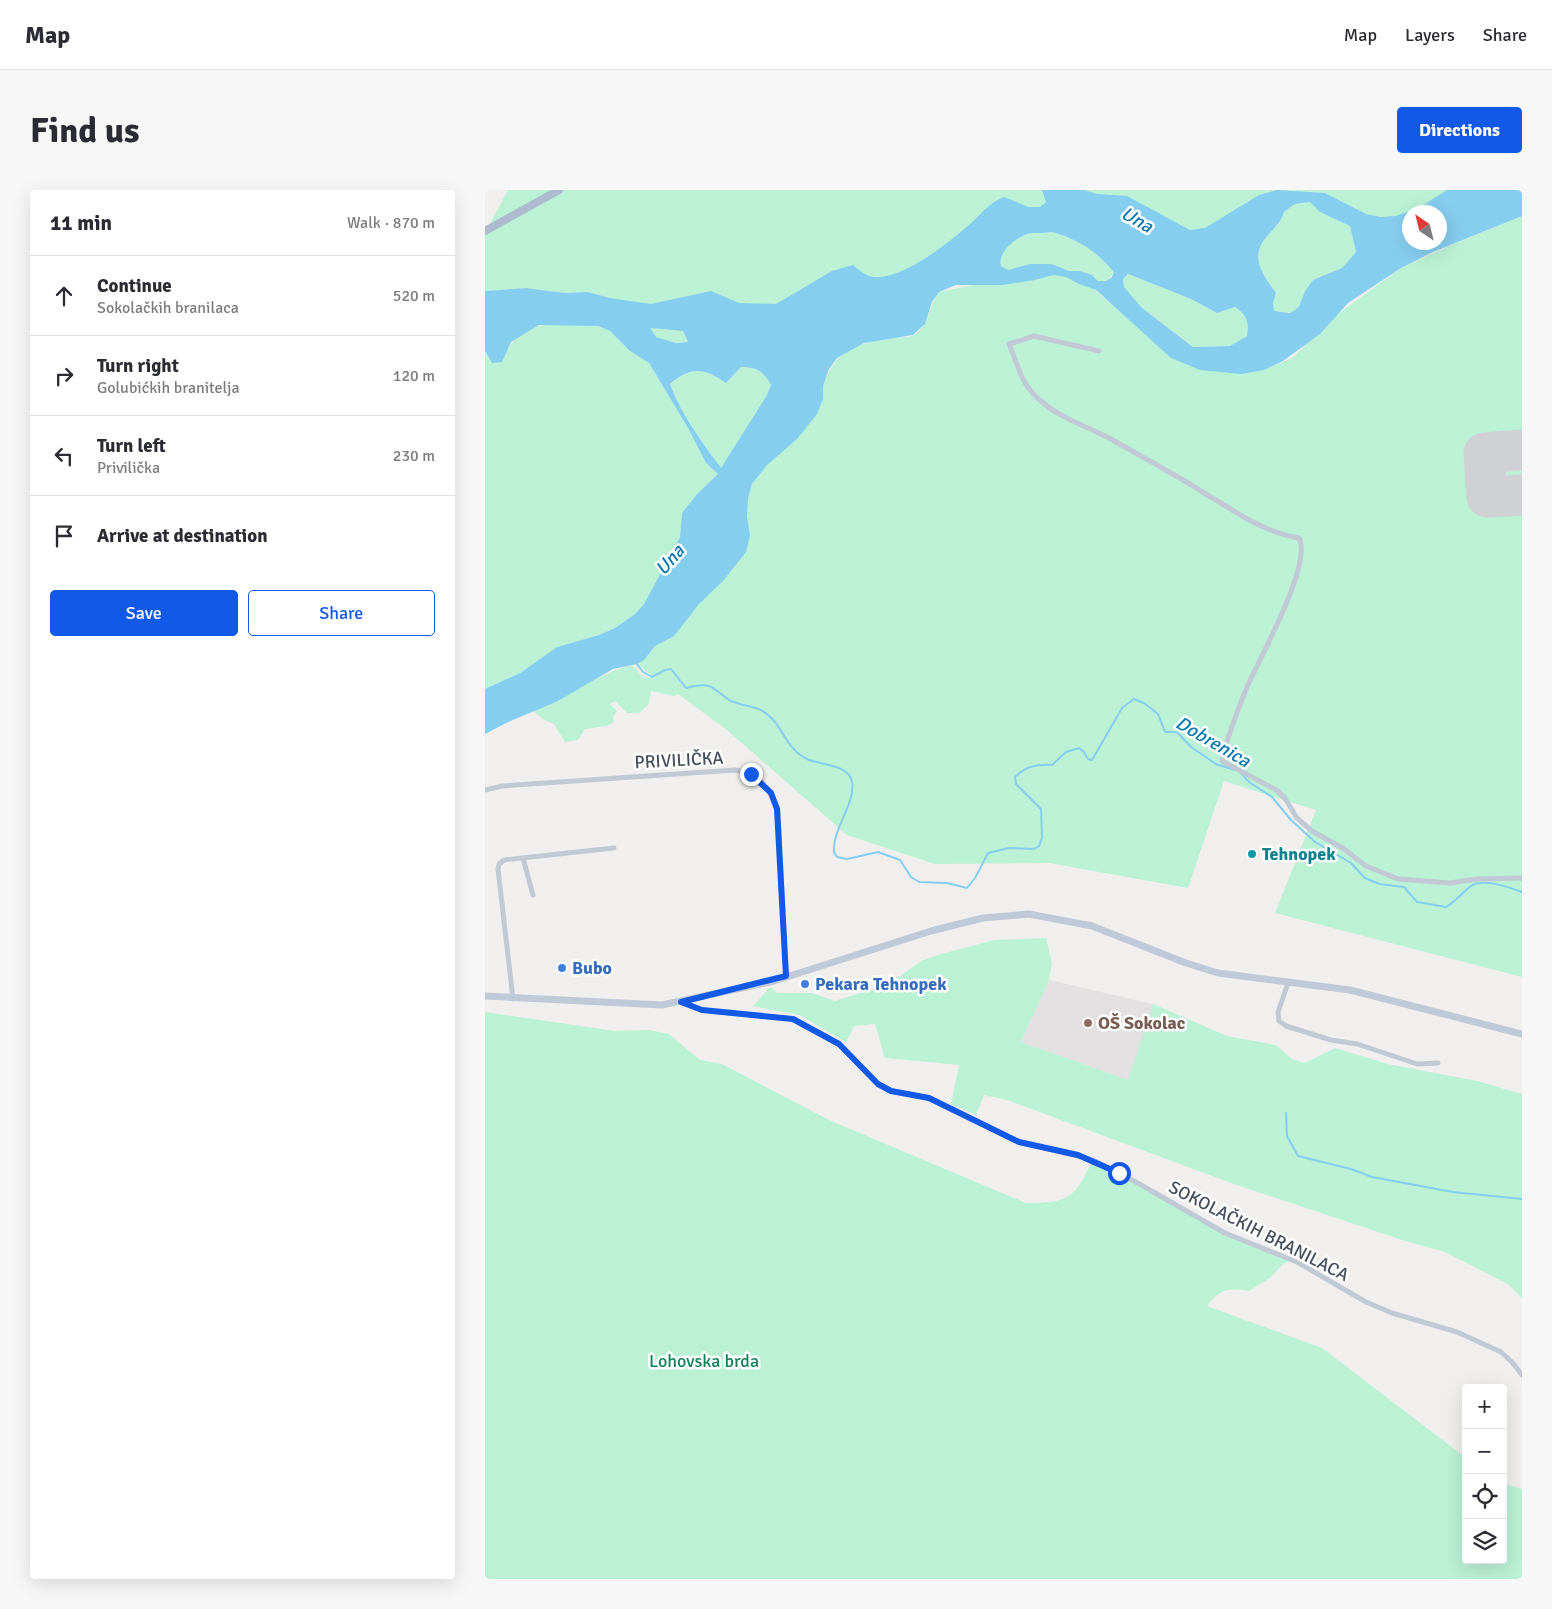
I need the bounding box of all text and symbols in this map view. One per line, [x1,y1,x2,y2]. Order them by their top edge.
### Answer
text: Map [25,20,70,50]
text: Map [1344,24,1377,46]
text: Layers [1405,24,1455,46]
text: Share [1483,24,1527,46]
button: Directions [1397,107,1522,153]
text: Find us [30,109,140,152]
water label: Una [1117,201,1158,239]
north arrow [1402,205,1447,250]
text: 11 min [50,210,112,236]
text: Walk · 870 m [347,213,435,233]
text: Continue [97,274,172,298]
icon: ahead [50,282,78,310]
text: 520 m [393,286,435,306]
text: Sokolačkih branilaca [97,298,239,318]
text: Turn right [97,354,179,378]
icon: right [50,362,78,390]
text: 120 m [393,366,435,386]
text: Golubićkih branitelja [97,378,240,398]
text: Turn left [97,434,166,458]
icon: left [50,442,78,470]
text: 230 m [393,446,435,466]
text: Privilička [97,458,160,478]
icon: arrive [50,522,78,550]
text: Arrive at destination [97,524,268,548]
water label: Una [650,539,691,580]
button: Save [50,590,238,636]
button: Share [248,590,435,636]
water label: Dobrenica [1171,711,1256,774]
street label: PRIVILIČKA [634,747,724,773]
route end [740,763,763,786]
place label: Tehnopek [1262,843,1336,865]
marker: Tehnopek [1246,848,1258,860]
place label: Bubo [572,957,612,979]
marker: Bubo [556,962,568,974]
place label: Pekara Tehnopek [815,973,947,995]
marker: Pekara Tehnopek [799,978,811,990]
place label: OŠ Sokolac [1098,1012,1186,1034]
marker: OŠ Sokolac [1082,1017,1094,1029]
route start [1108,1162,1131,1185]
street label: SOKOLAČKIH BRANILACA [1165,1176,1353,1286]
park label: Lohovska brda [649,1350,759,1372]
map controls [1462,1384,1507,1564]
button: + [1462,1384,1507,1429]
button: − [1462,1429,1507,1474]
button: locate [1462,1474,1507,1519]
button: layers [1462,1519,1507,1564]

